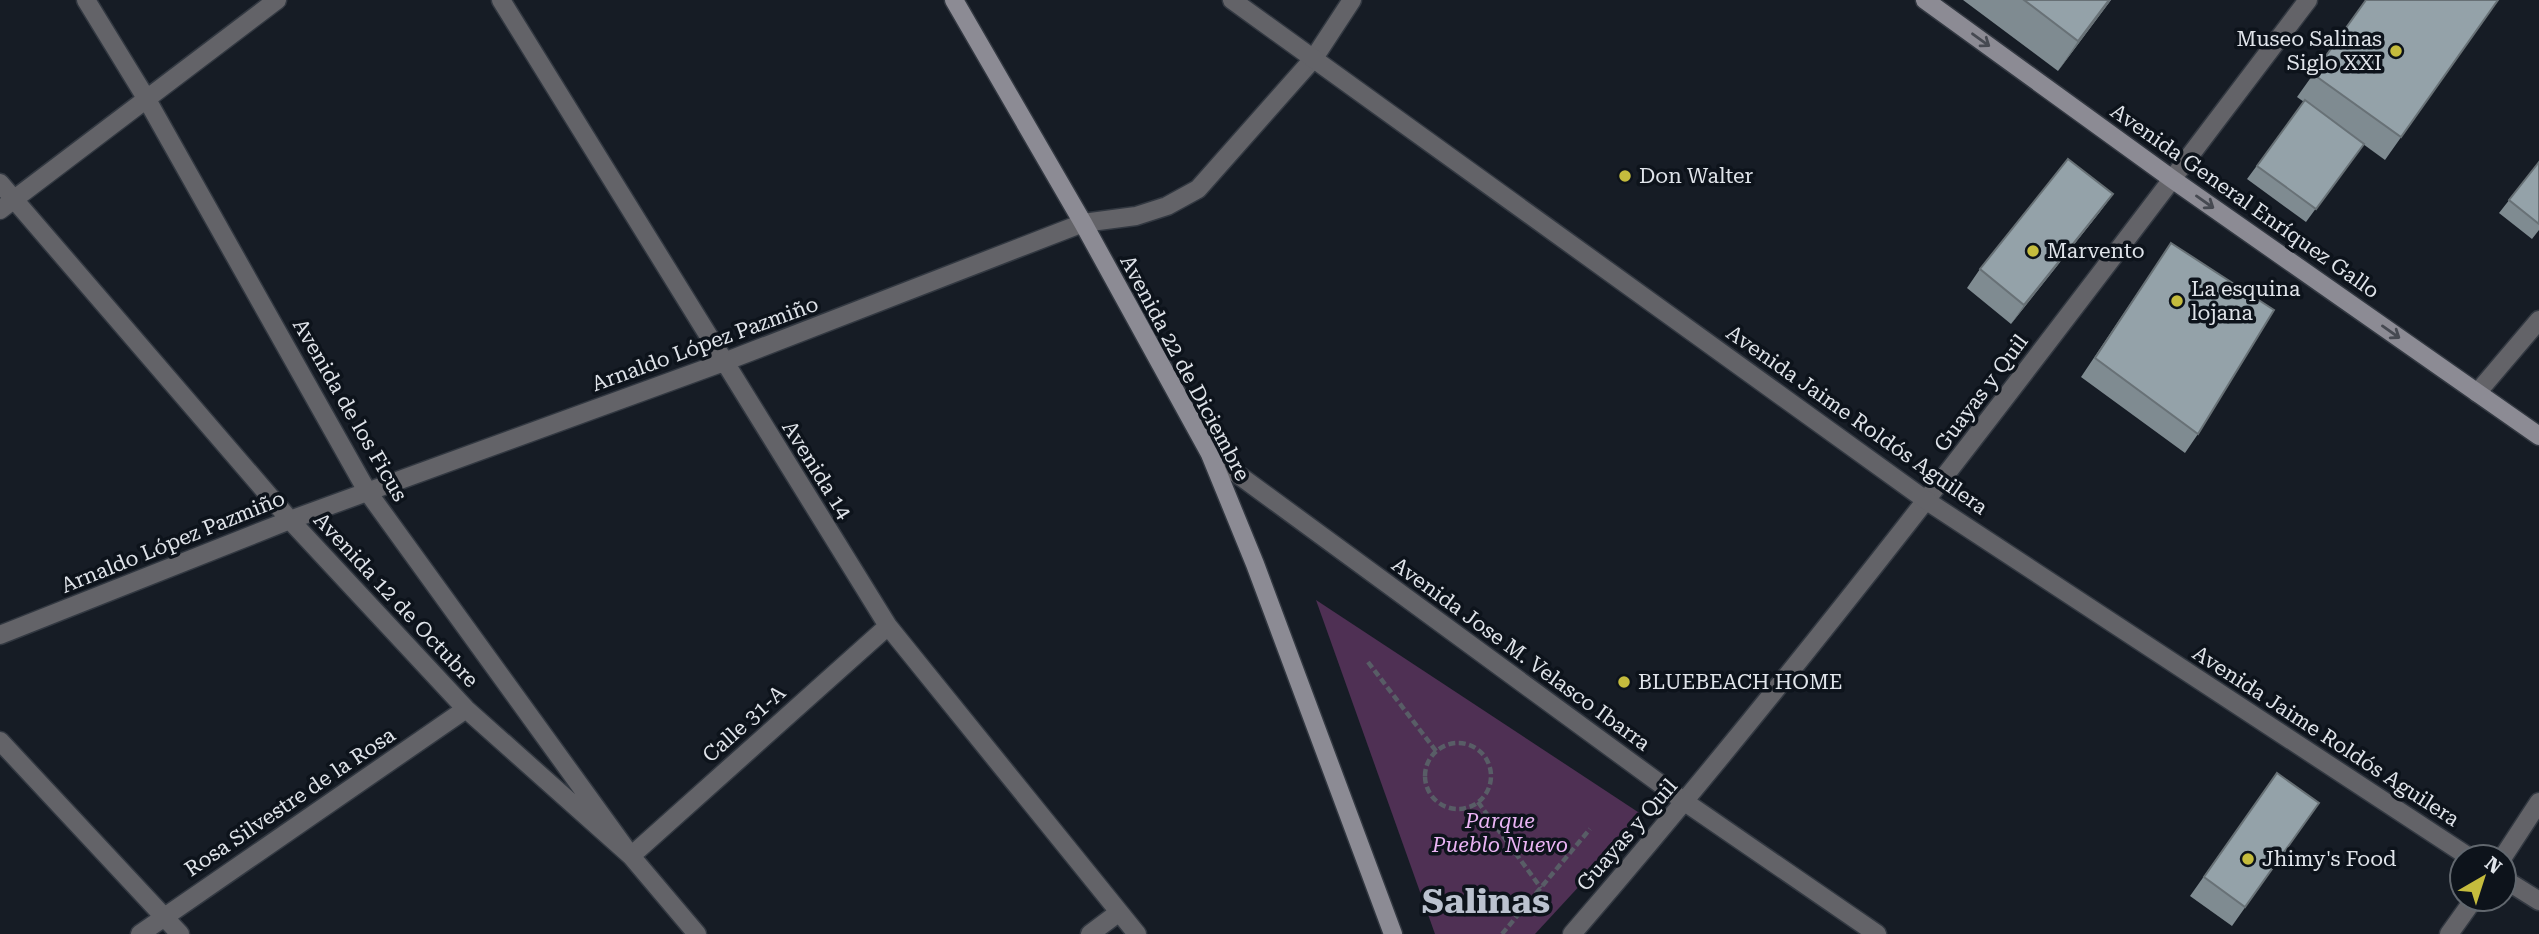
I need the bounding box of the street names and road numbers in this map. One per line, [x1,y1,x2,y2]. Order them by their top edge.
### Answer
street label: Avenida General Enríquez Gallo [2106,99,2384,303]
street label: Avenida 22 de Diciembre [1115,251,1255,485]
street label: Arnaldo López Pazmiño [588,292,822,396]
street label: Avenida de los Ficus [288,314,412,506]
street label: Avenida Jaime Roldós Aguilera [1722,320,1993,520]
street label: Guayas y Quil [1929,329,2033,456]
street label: Avenida 14 [777,416,857,524]
street label: Arnaldo López Pazmiño [58,486,288,598]
street label: Avenida 12 de Octubre [309,508,483,692]
street label: Avenida Jose M. Velasco Ibarra [1387,552,1655,756]
street label: Avenida Jaime Roldós Aguilera [2188,641,2464,832]
street label: Calle 31-A [698,680,790,767]
street label: Rosa Silvestre de la Rosa [180,722,400,881]
street label: Guayas y Quil [1572,774,1682,896]

